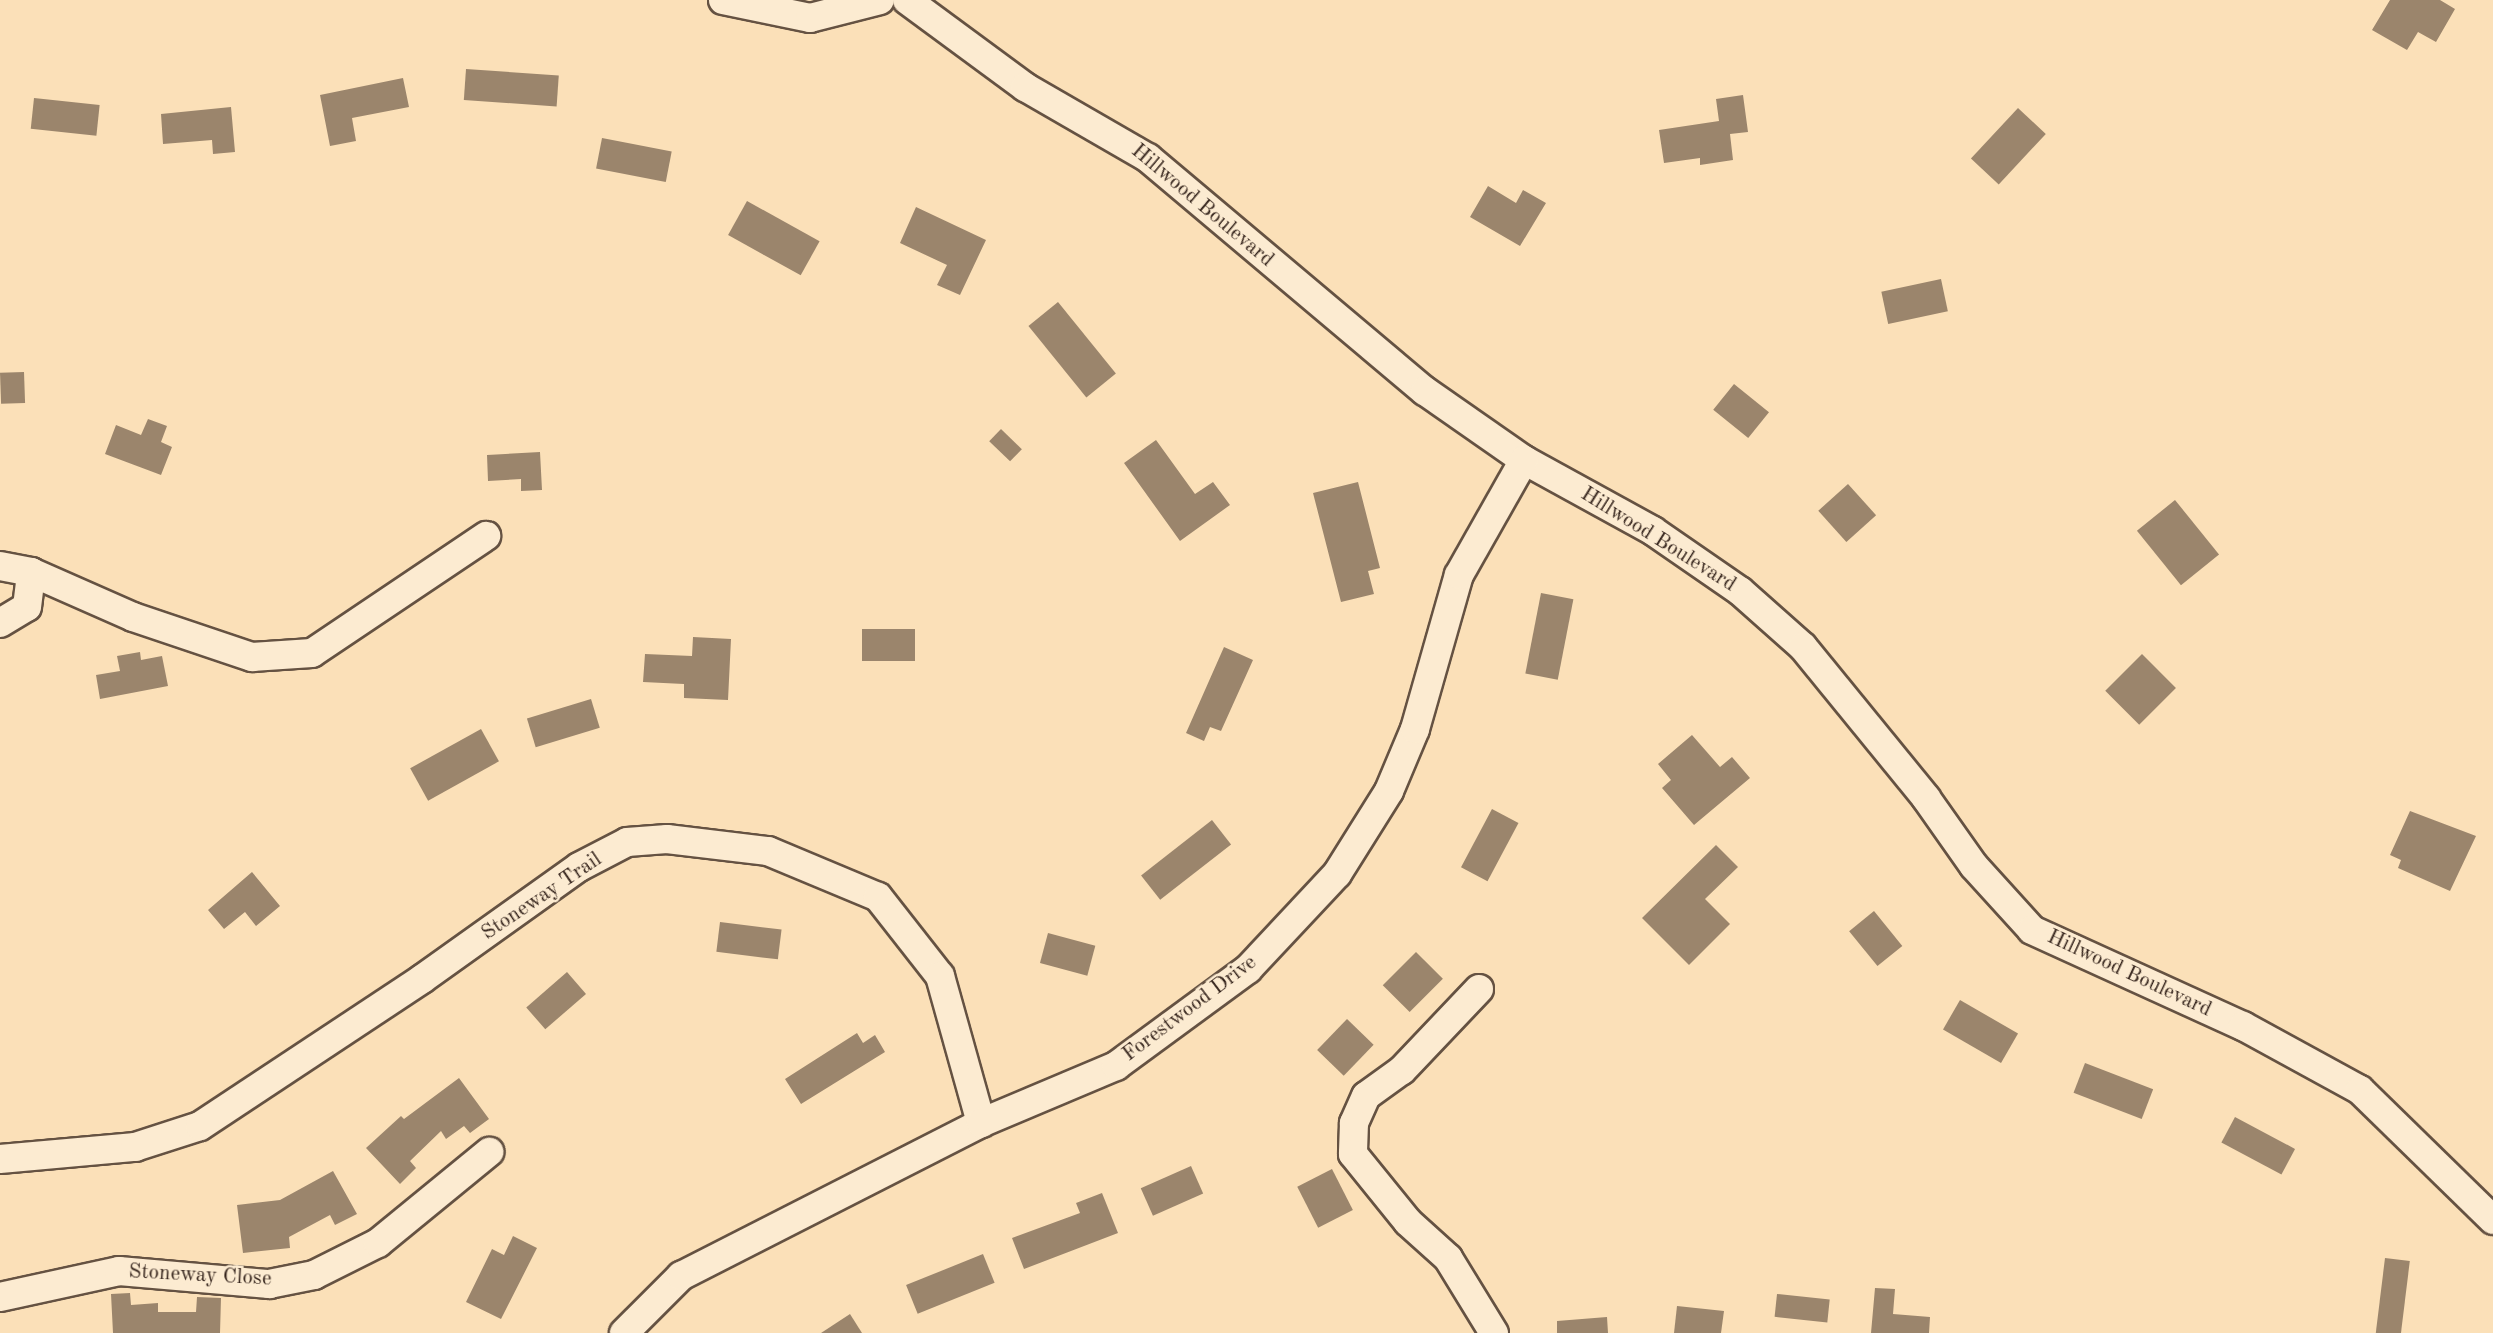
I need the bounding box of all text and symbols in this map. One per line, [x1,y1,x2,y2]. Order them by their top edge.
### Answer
street label: Hillwood Boulevard [1126,139,1278,273]
street label: Hillwood Boulevard [1576,482,1740,598]
street label: Stoneway Trail [477,847,607,947]
street label: Hillwood Boulevard [2043,925,2215,1023]
street label: Forestwood Drive [1118,950,1262,1068]
street label: Stoneway Close [128,1260,272,1292]

